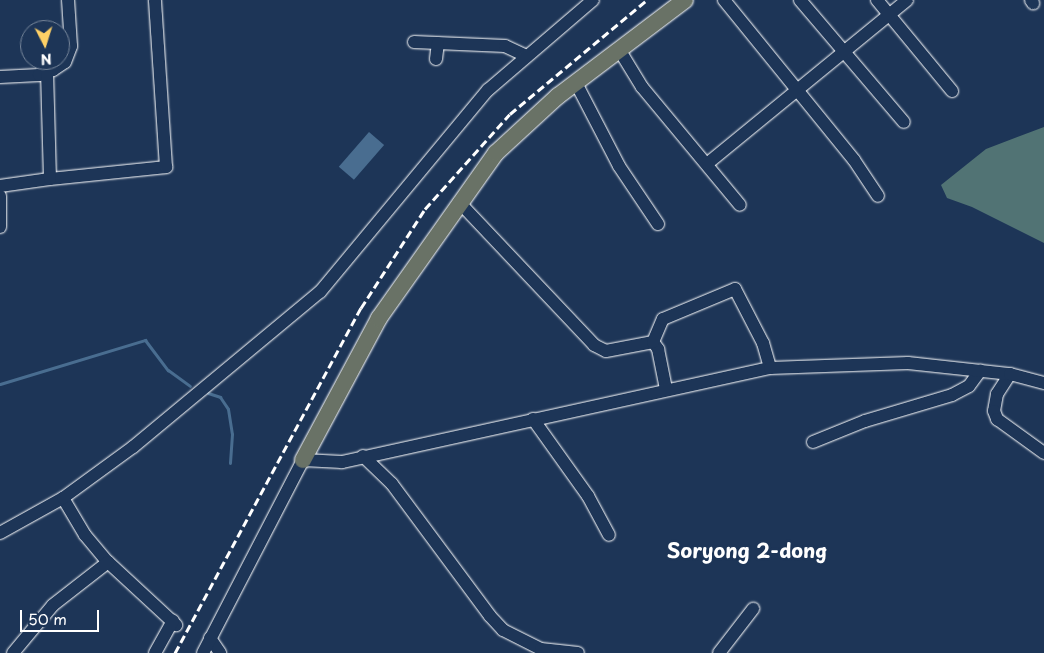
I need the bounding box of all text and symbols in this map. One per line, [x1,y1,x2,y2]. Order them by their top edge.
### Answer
north arrow [20,20,70,70]
text: N [40,49,53,70]
district label: Soryong 2-dong [667,538,827,562]
scale bar [22,600,101,632]
text: 50 m [28,607,67,630]

